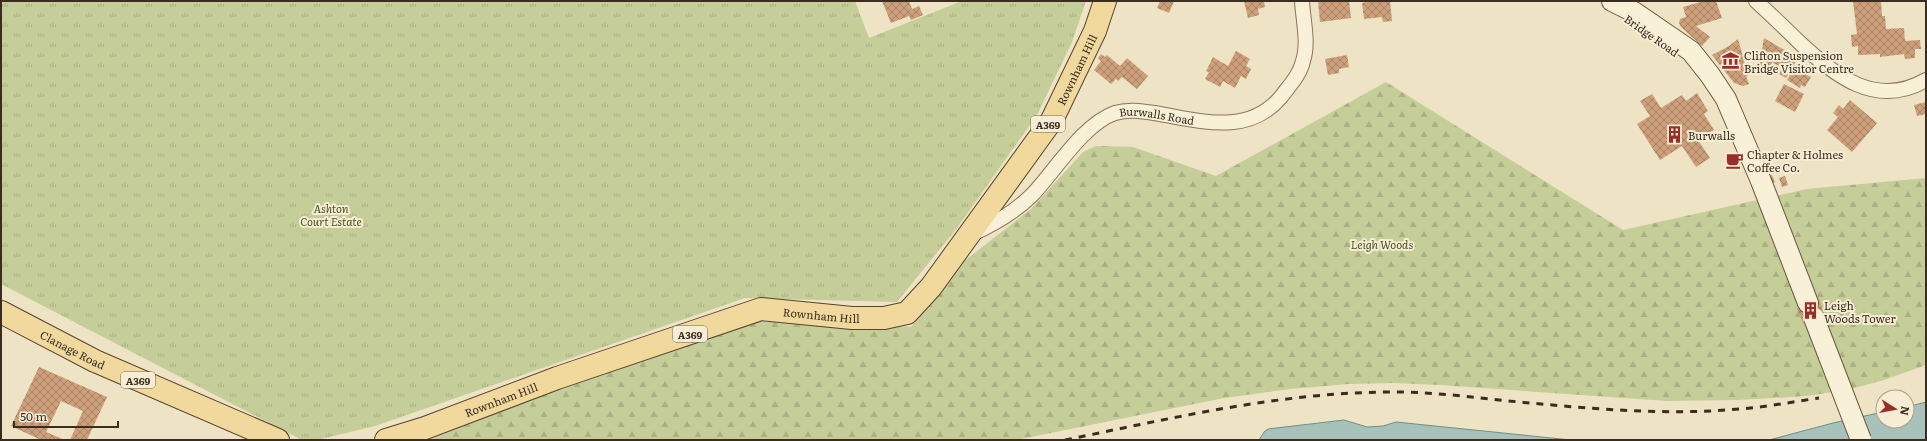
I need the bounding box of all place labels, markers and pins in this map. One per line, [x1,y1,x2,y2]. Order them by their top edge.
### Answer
place label: Clifton Suspension Bridge Visitor Centre [1744,47,1854,76]
museum icon: Clifton Suspension Bridge Visitor Centre [1721,51,1741,71]
building icon: Burwalls [1665,125,1685,145]
place label: Burwalls [1688,127,1735,143]
place label: Chapter & Holmes Coffee Co. [1747,146,1843,175]
cafe icon: Chapter & Holmes Coffee Co. [1724,150,1744,170]
place label: Leigh Woods Tower [1824,297,1896,326]
building icon: Leigh Woods Tower [1801,301,1821,321]

